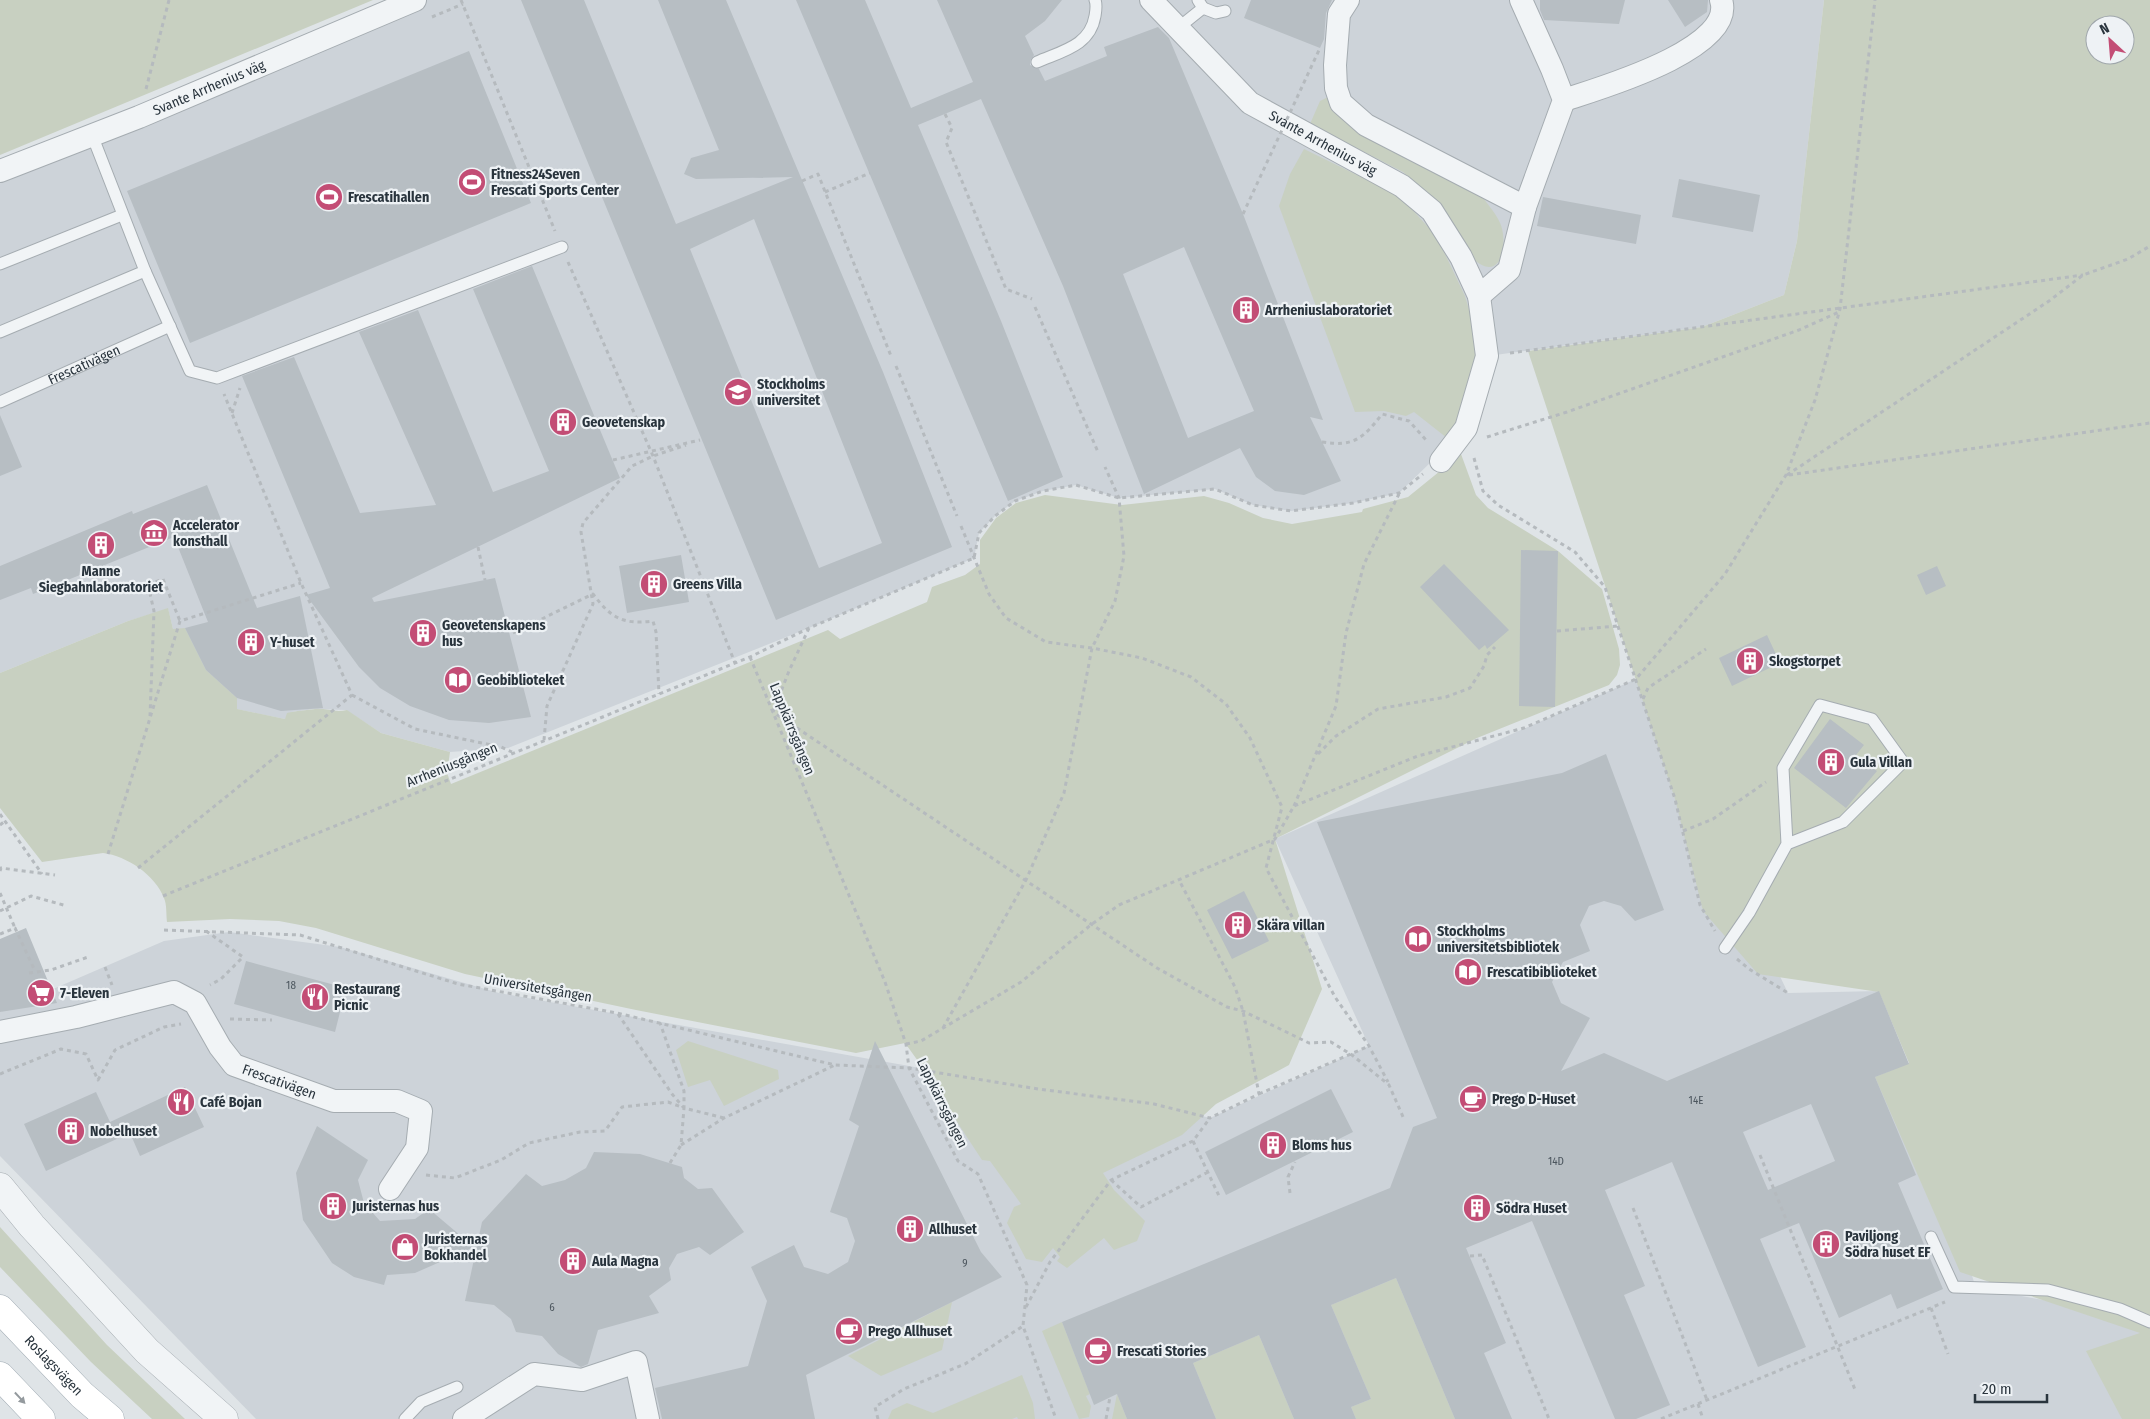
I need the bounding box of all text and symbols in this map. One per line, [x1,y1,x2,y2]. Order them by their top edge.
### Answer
north arrow [2085,15,2135,65]
text: N [2097,19,2112,38]
street label: Svante Arrhenius väg [150,56,268,119]
street label: Svante Arrhenius väg [1266,107,1380,179]
place label: Fitness24Seven Frescati Sports Center [491,166,620,199]
sports icon: Fitness24Seven Frescati Sports Center [457,167,487,197]
sports icon: Frescatihallen [314,182,344,212]
place label: Frescatihallen [348,189,429,206]
building icon: Arrheniuslaboratoriet [1231,295,1261,325]
place label: Arrheniuslaboratoriet [1264,302,1393,319]
street label: Frescativägen [45,341,123,388]
place label: Stockholms universitet [757,376,825,409]
school or university icon: Stockholms universitet [723,377,753,407]
building icon: Geovetenskap [548,407,578,437]
place label: Geovetenskap [582,414,665,431]
place label: Accelerator konsthall [172,517,240,550]
museum icon: Accelerator konsthall [139,518,169,548]
building icon: Manne Siegbahnlaboratoriet [86,530,116,560]
place label: Manne Siegbahnlaboratoriet [39,563,164,596]
building icon: Greens Villa [639,569,669,599]
place label: Greens Villa [673,576,742,593]
place label: Geovetenskapens hus [442,617,546,650]
building icon: Geovetenskapens hus [408,618,438,648]
building icon: Y-huset [236,627,266,657]
place label: Y-huset [269,634,316,651]
building icon: Skogstorpet [1735,646,1765,676]
place label: Skogstorpet [1769,653,1842,670]
library icon: Geobiblioteket [443,665,473,695]
place label: Geobiblioteket [477,672,565,689]
street label: Lappkärrsgången [766,680,818,778]
street label: Arrheniusgången [404,739,500,791]
building icon: Gula Villan [1816,747,1846,777]
place label: Gula Villan [1850,754,1912,771]
building icon: Skära villan [1223,910,1253,940]
place label: Skära villan [1257,917,1325,934]
place label: Stockholms universitetsbibliotek [1437,923,1560,956]
library icon: Stockholms universitetsbibliotek [1403,924,1433,954]
library icon: Frescatibiblioteket [1453,957,1483,987]
place label: Frescatibiblioteket [1487,964,1598,981]
street label: Universitetsgången [483,970,593,1006]
supermarket icon: 7-Eleven [26,978,56,1008]
house number: 18 [286,979,296,992]
place label: Restaurang Picnic [334,981,400,1014]
restaurant icon: Restaurang Picnic [300,982,330,1012]
place label: 7-Eleven [60,985,109,1002]
street label: Lappkärrsgången [913,1055,971,1151]
street label: Frescativägen [240,1060,319,1102]
cafe icon: Prego D-Huset [1458,1084,1488,1114]
restaurant icon: Café Bojan [166,1087,196,1117]
place label: Prego D-Huset [1492,1091,1577,1108]
place label: Café Bojan [200,1094,262,1111]
house number: 14E [1689,1094,1703,1107]
building icon: Nobelhuset [56,1116,86,1146]
place label: Nobelhuset [90,1123,158,1140]
building icon: Bloms hus [1258,1130,1288,1160]
place label: Bloms hus [1292,1137,1352,1154]
house number: 14D [1548,1155,1564,1168]
building icon: Juristernas hus [318,1191,348,1221]
building icon: Södra Huset [1462,1193,1492,1223]
place label: Juristernas hus [351,1198,439,1215]
place label: Södra Huset [1496,1200,1568,1217]
building icon: Allhuset [895,1214,925,1244]
place label: Allhuset [928,1221,978,1238]
place label: Paviljong Södra huset EF [1845,1228,1931,1261]
building icon: Paviljong Södra huset EF [1811,1229,1841,1259]
place label: Juristernas Bokhandel [423,1231,487,1264]
shop icon: Juristernas Bokhandel [390,1232,420,1262]
building icon: Aula Magna [558,1246,588,1276]
place label: Aula Magna [591,1253,659,1270]
house number: 9 [962,1257,968,1270]
house number: 6 [549,1301,555,1314]
cafe icon: Prego Allhuset [834,1316,864,1346]
place label: Prego Allhuset [868,1323,953,1340]
street label: Roslagsvägen [21,1332,87,1399]
cafe icon: Frescati Stories [1083,1336,1113,1366]
place label: Frescati Stories [1117,1343,1206,1360]
scale bar [1975,1372,2048,1404]
text: 20 m [1982,1380,2012,1398]
one-way arrow [14,1391,26,1403]

